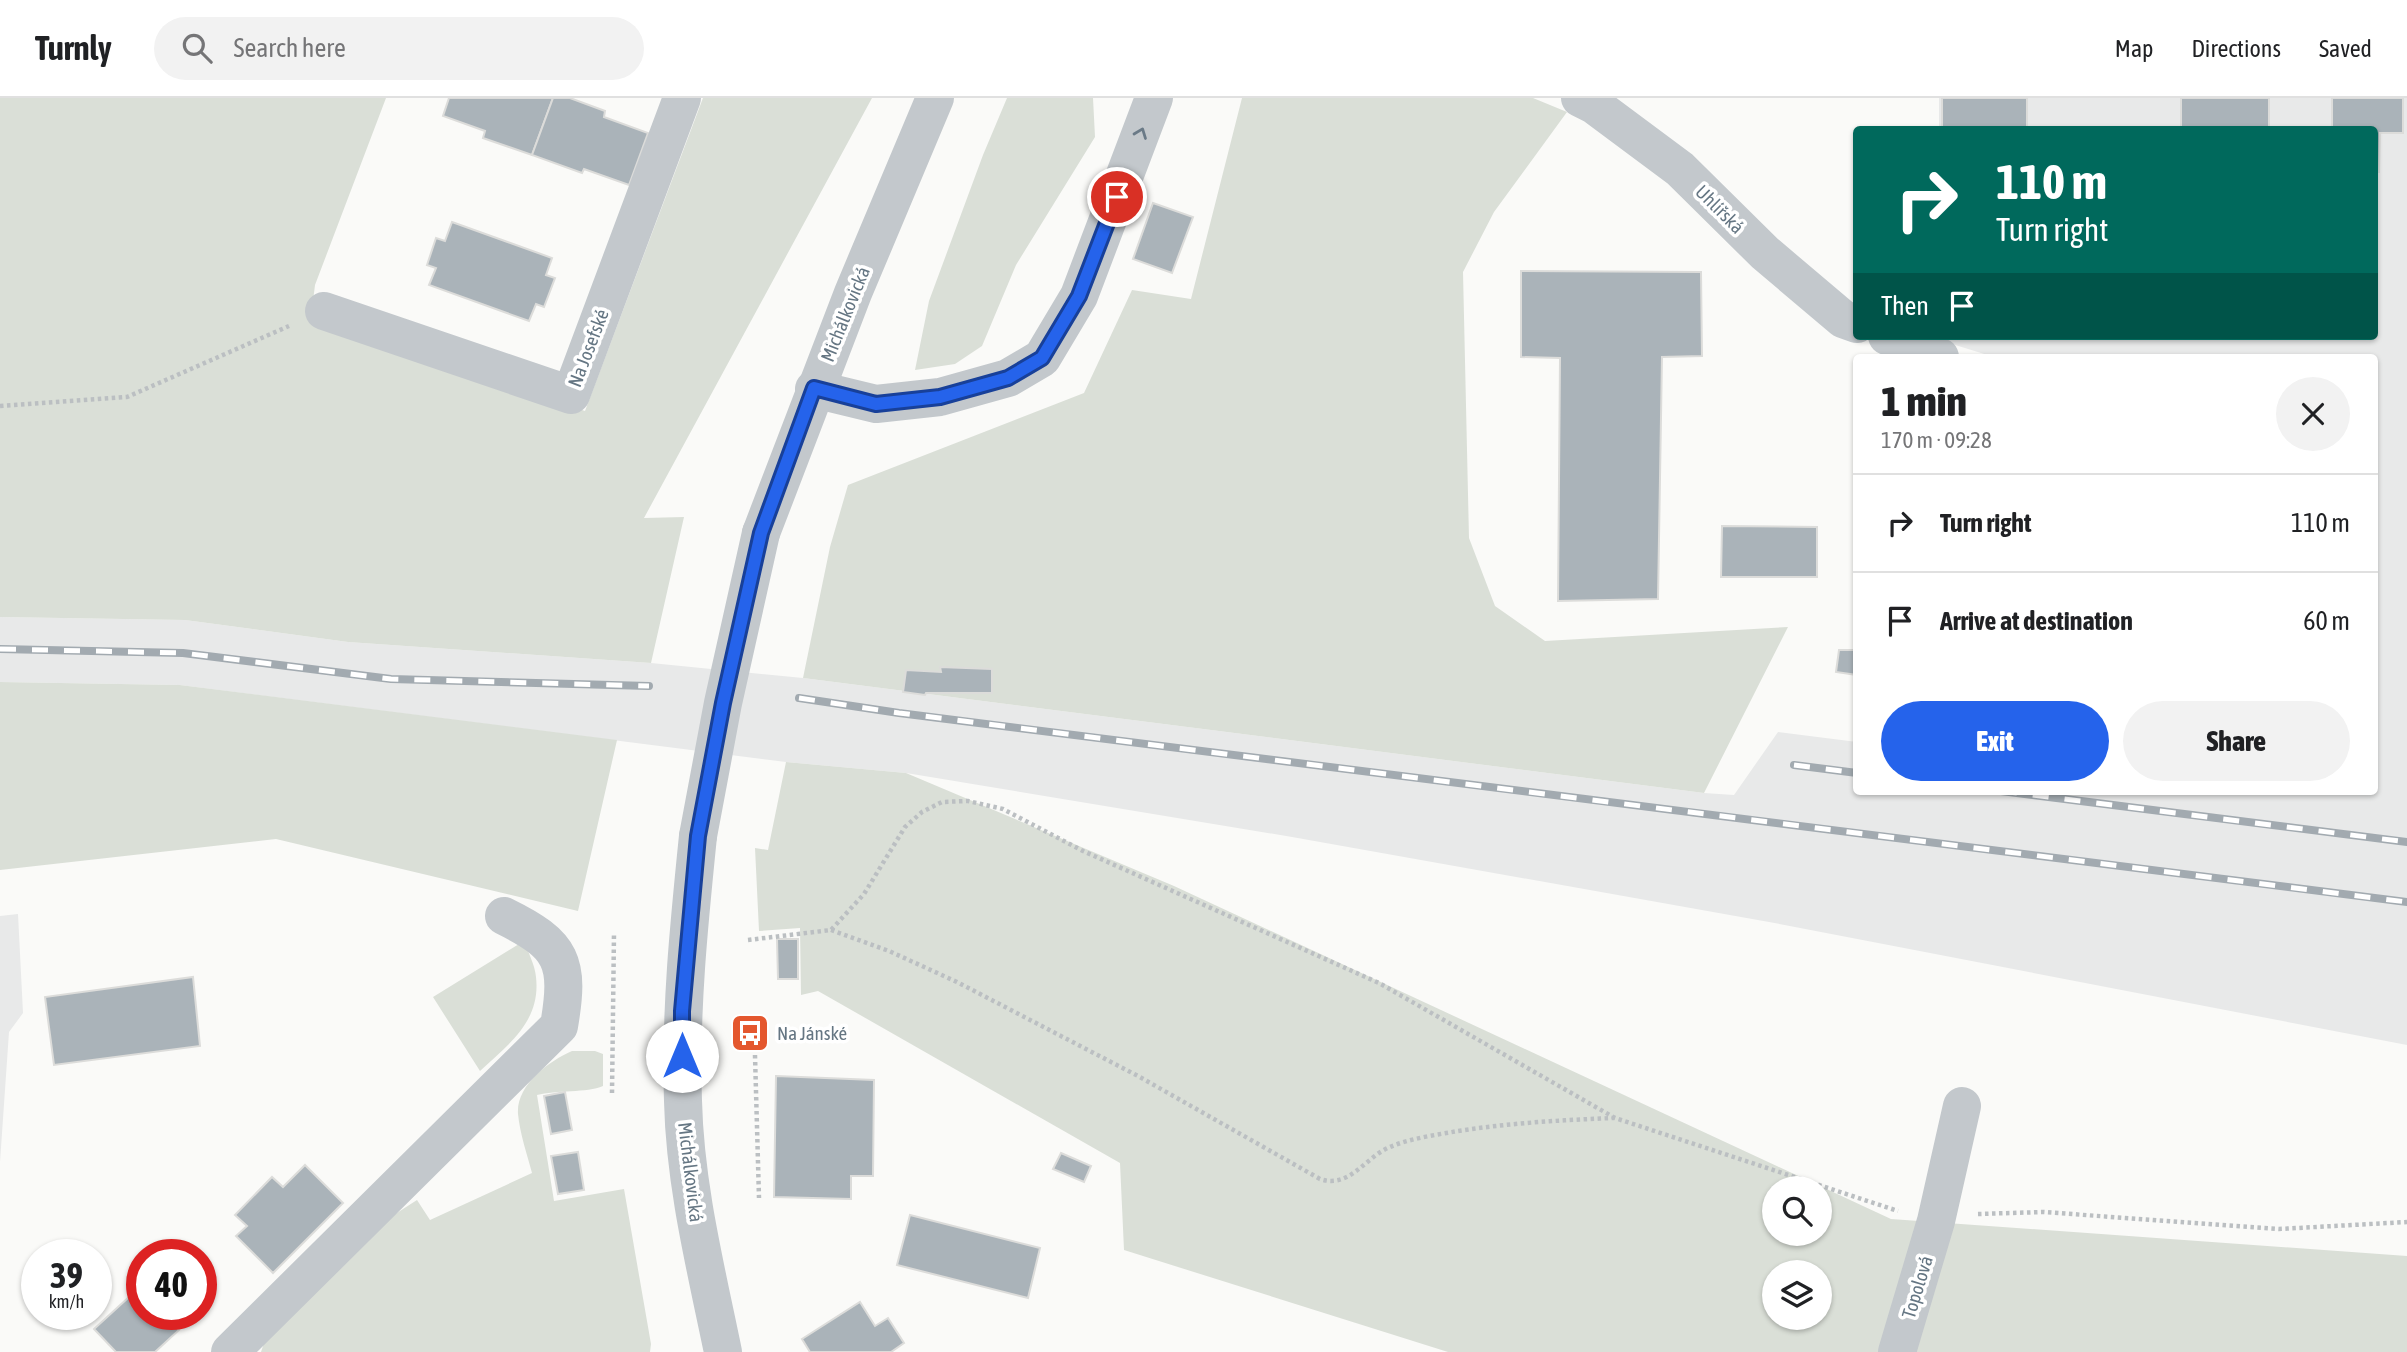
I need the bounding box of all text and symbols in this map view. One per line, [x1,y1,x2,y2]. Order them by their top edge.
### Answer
search box [154,17,644,80]
text: Turnly [35,29,112,67]
icon: search [178,29,216,67]
text: Search here [234,33,346,63]
text: Map [2115,35,2153,62]
text: Directions [2191,35,2281,62]
text: Saved [2319,35,2372,62]
one-way arrow [1133,127,1147,140]
text: 110 m [1996,153,2107,209]
icon: right [1881,154,1972,245]
pin [1087,167,1147,227]
icon: arrive [1098,178,1136,216]
street label: Uhlířská [1691,180,1749,238]
text: Turn right [1996,211,2109,248]
street label: Michálkovická [816,263,874,365]
icon: arrive [1943,287,1981,325]
text: Then [1881,291,1929,321]
street label: Na Josefské [563,306,613,390]
text: 1 min [1881,377,1967,425]
button: close [2276,377,2350,451]
text: 170 m · 09:28 [1881,427,1992,453]
icon: right [1881,504,1919,542]
text: Turn right [1940,508,2031,538]
text: 110 m [2291,508,2350,538]
icon: arrive [1881,602,1919,640]
text: Arrive at destination [1940,606,2133,636]
text: 60 m [2303,606,2350,636]
button: Exit [1881,701,2109,781]
button: Share [2123,701,2350,781]
bus stop icon: Na Jánské [729,1012,771,1054]
position arrow [645,1019,719,1093]
place label: Na Jánské [777,1022,847,1044]
street label: Michálkovická [674,1121,708,1223]
map controls [1762,1176,1832,1330]
button: search [1762,1176,1832,1246]
speed limit sign: 40 [126,1239,217,1330]
street label: Topolová [1897,1253,1937,1321]
text: 39 [50,1255,83,1295]
button: layers [1762,1260,1832,1330]
text: km/h [49,1291,84,1312]

